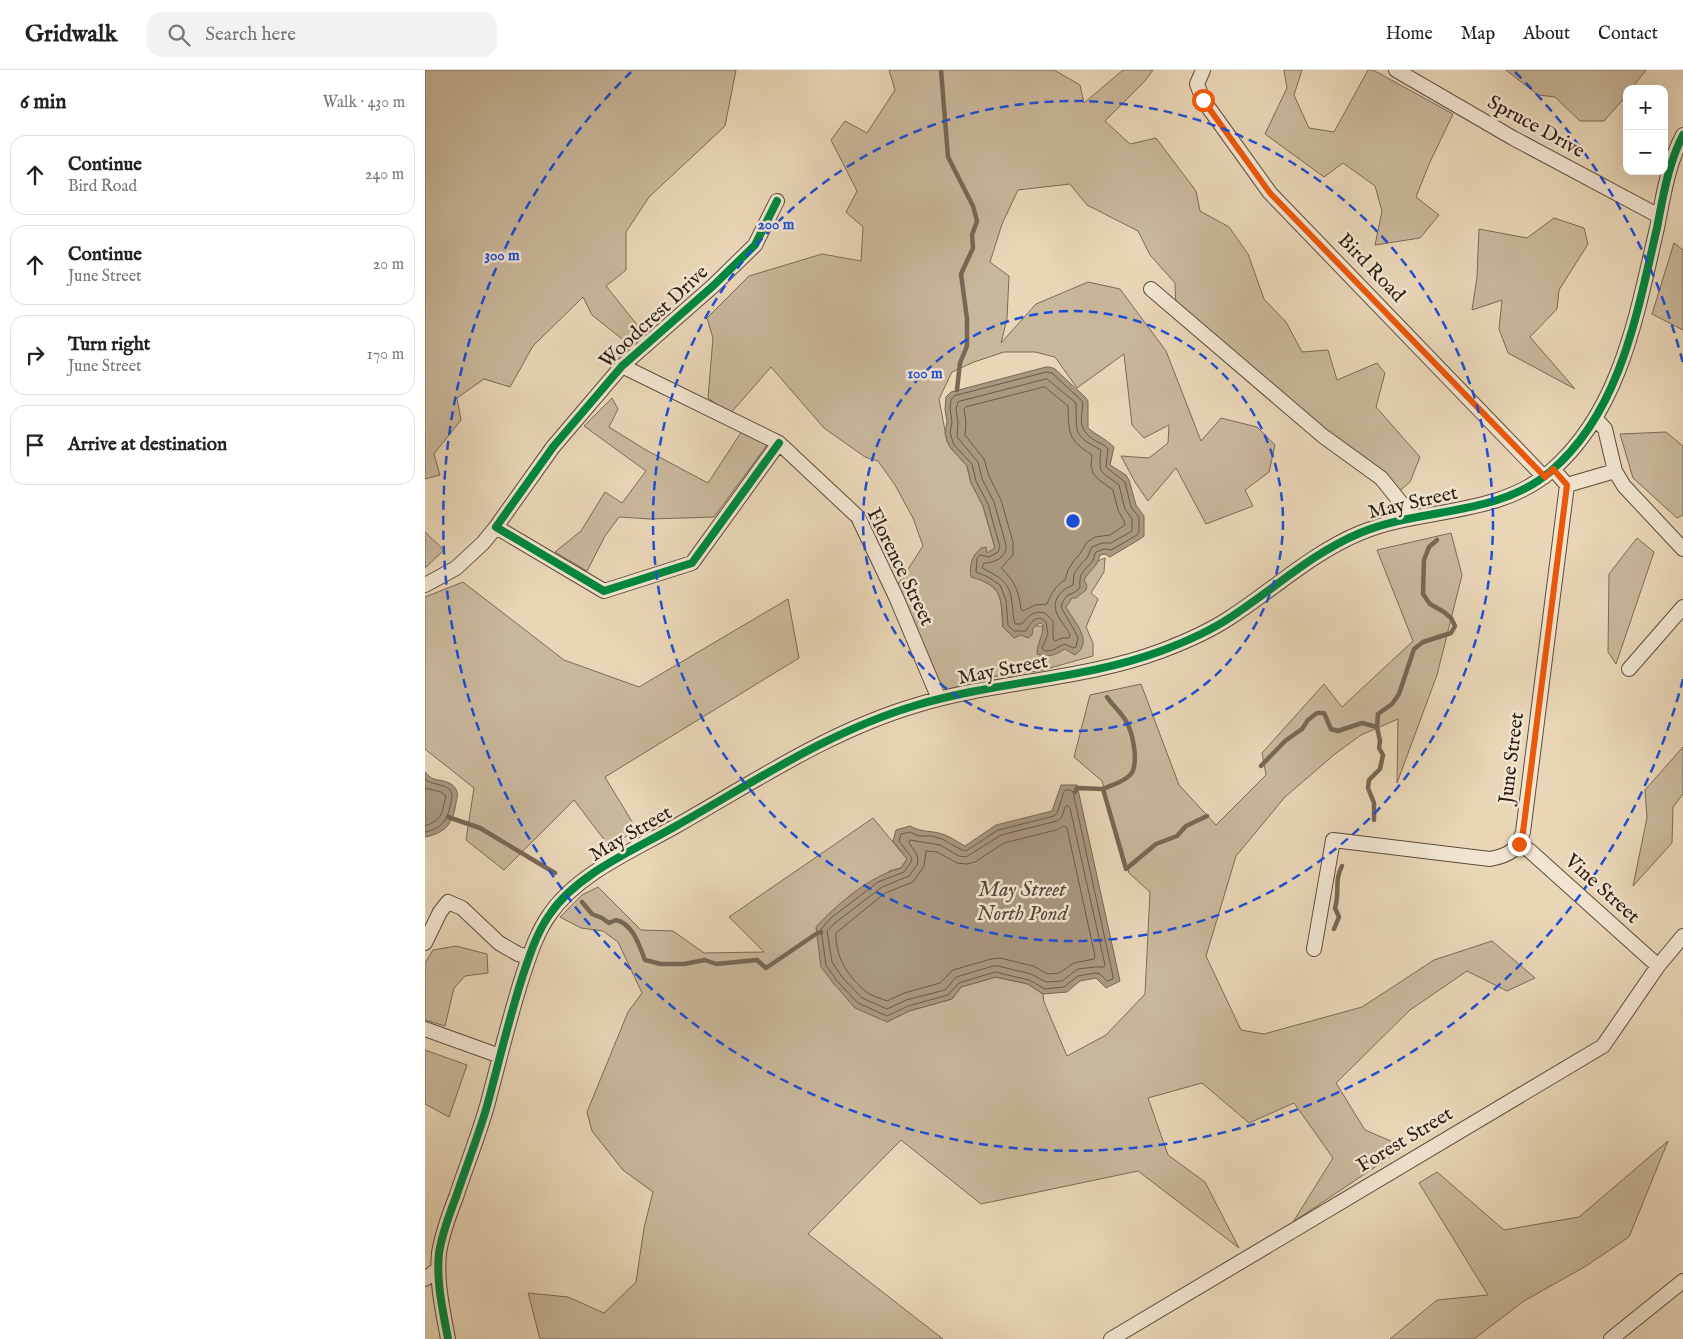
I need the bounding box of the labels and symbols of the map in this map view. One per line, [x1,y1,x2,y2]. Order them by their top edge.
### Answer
route start [1192,89,1215,112]
street label: Spruce Drive [1483,90,1589,164]
text: 200 m [758,215,795,234]
street label: Bird Road [1332,228,1410,308]
text: 300 m [484,246,520,265]
street label: Woodcrest Drive [594,260,714,374]
text: 100 m [907,364,943,383]
street label: May Street [1366,481,1460,525]
street label: Florence Street [861,504,939,630]
centre of rings [1064,512,1082,530]
street label: May Street [956,649,1050,691]
street label: June Street [1494,711,1530,807]
street label: May Street [585,800,677,868]
route end [1508,833,1531,856]
street label: Vine Street [1559,848,1645,929]
water label: May Street North Pond [976,877,1070,928]
street label: Forest Street [1352,1101,1458,1178]

